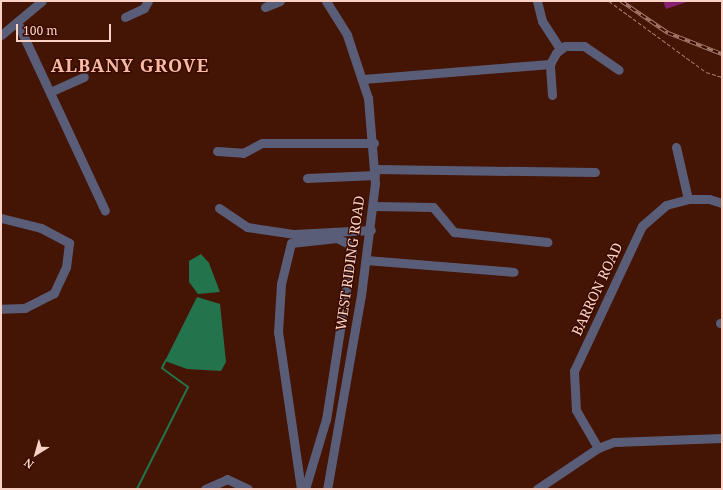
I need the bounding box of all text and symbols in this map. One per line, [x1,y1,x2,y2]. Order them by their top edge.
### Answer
scale bar [18,16,113,42]
text: 100 m [23,22,58,39]
district label: ALBANY GROVE [51,54,209,76]
street label: WEST RIDING ROAD [332,195,368,331]
street label: BARRON ROAD [568,240,626,338]
north arrow [16,434,56,474]
text: N [21,455,36,473]

